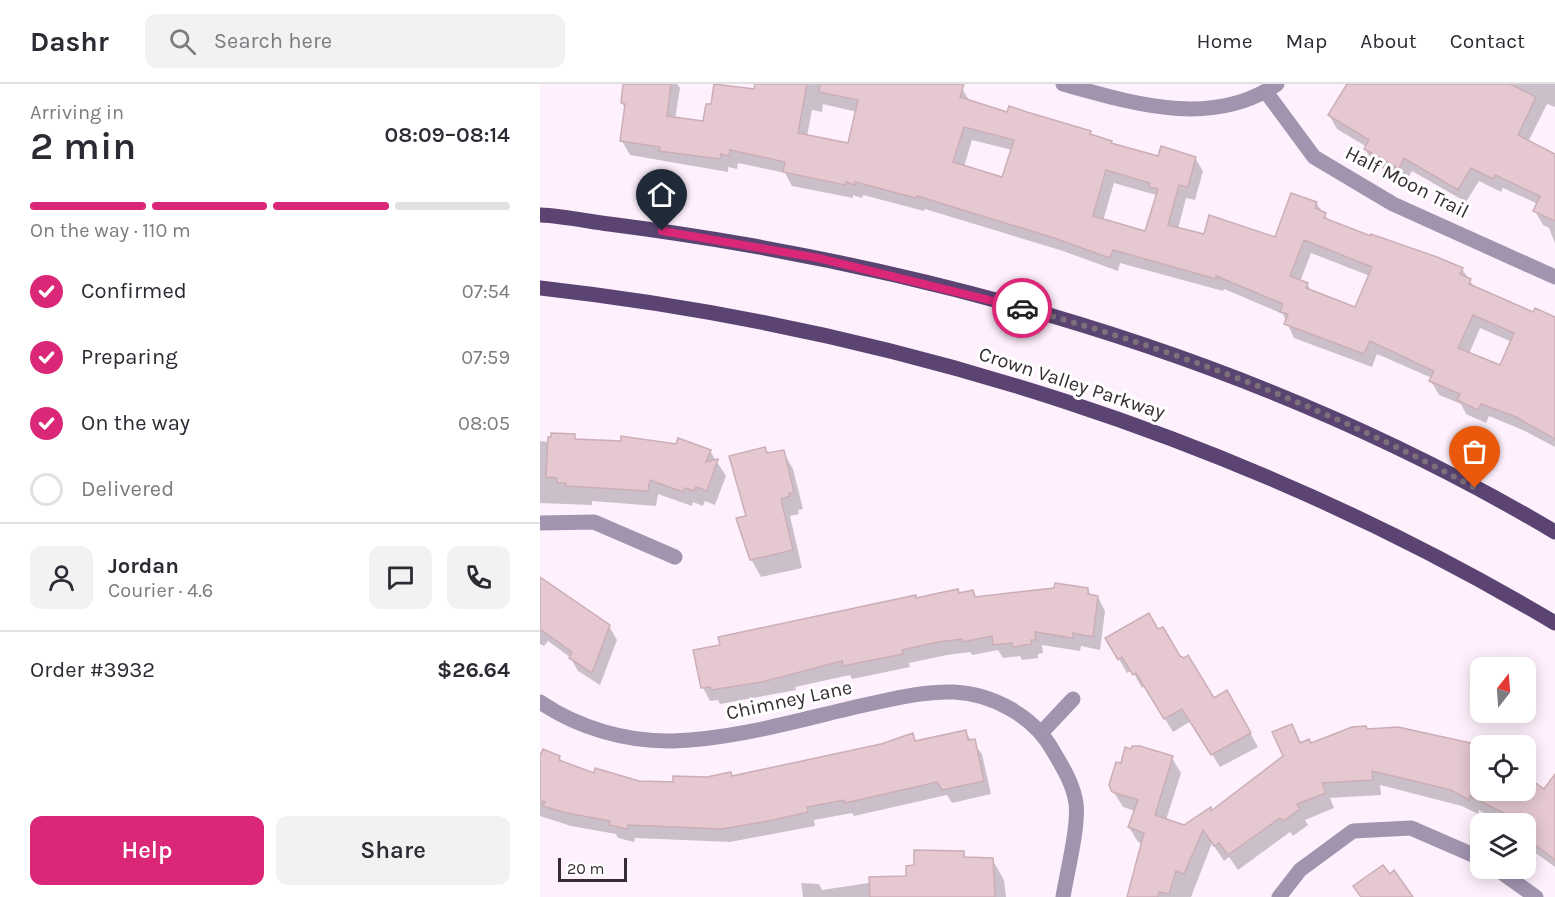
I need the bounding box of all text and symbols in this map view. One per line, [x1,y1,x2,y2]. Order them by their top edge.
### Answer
search box [145,14,565,68]
text: Dashr [30,25,109,58]
icon: search [166,25,199,58]
text: Search here [214,28,332,54]
text: Home [1197,29,1253,53]
text: Map [1286,29,1327,53]
text: About [1360,29,1417,53]
text: Contact [1450,29,1525,53]
text: Arriving in [30,101,124,124]
text: 08:09–08:14 [384,122,510,148]
text: 2 min [30,123,136,169]
street label: Half Moon Trail [1341,141,1473,223]
pin [636,169,687,231]
icon: home [645,178,678,211]
text: On the way · 110 m [30,219,191,242]
icon: check [30,275,63,308]
text: Confirmed [81,278,187,304]
courier [992,278,1052,338]
text: 07:54 [462,280,510,303]
icon: car [1006,292,1039,325]
icon: check [30,341,63,374]
street label: Crown Valley Parkway [976,342,1168,424]
text: Preparing [81,344,178,370]
text: 07:59 [461,346,510,369]
icon: check [30,407,63,440]
text: On the way [81,410,190,436]
text: 08:05 [458,412,510,435]
pin [1449,426,1500,488]
icon: bag [1458,435,1491,468]
text: Delivered [81,476,174,502]
button: person [30,546,93,609]
button: chat [369,546,432,609]
button: phone [447,546,510,609]
text: Jordan [108,553,179,579]
text: Courier · 4.6 [108,579,213,602]
text: Order #3932 [30,657,155,683]
text: $26.64 [437,657,510,683]
north arrow [1470,657,1536,723]
map controls [1470,657,1536,879]
street label: Chimney Lane [724,675,854,725]
button: locate [1470,735,1536,801]
button: layers [1470,813,1536,879]
button: Help [30,816,264,885]
button: Share [276,816,510,885]
scale bar [558,855,627,882]
text: 20 m [567,859,605,878]

